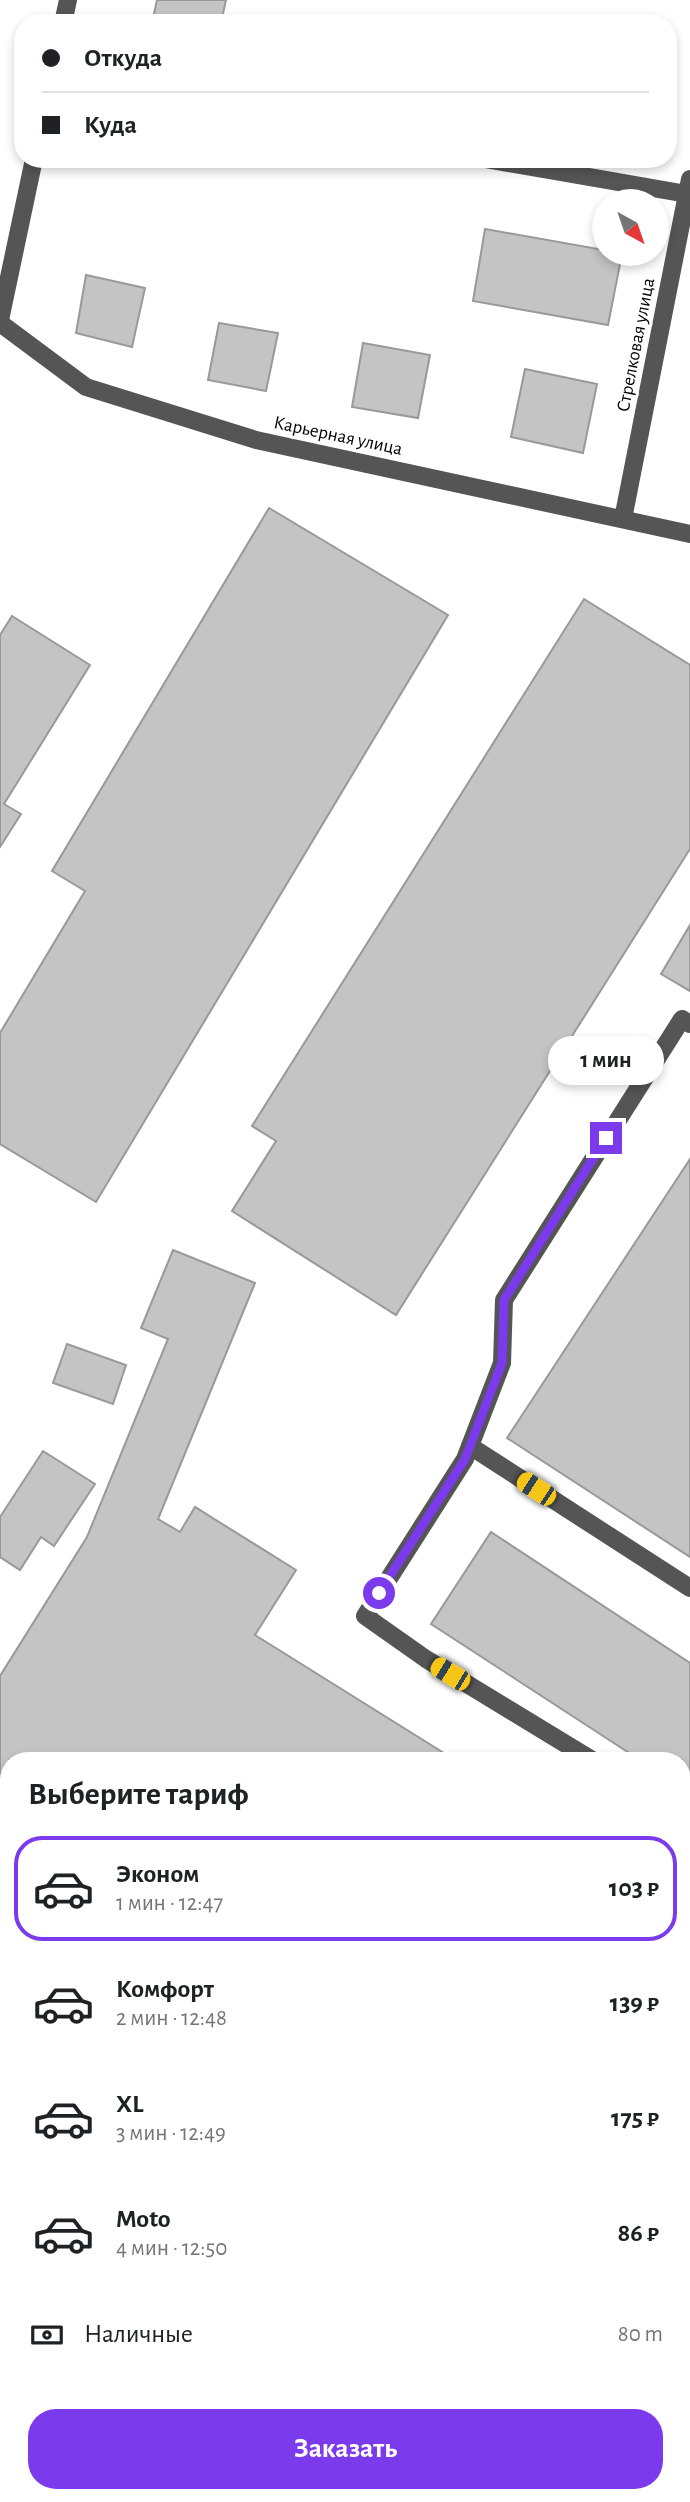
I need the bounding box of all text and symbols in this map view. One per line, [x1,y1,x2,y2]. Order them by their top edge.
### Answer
text: Откуда [84,45,162,71]
text: Куда [84,112,137,138]
north arrow [592,189,668,266]
map controls [592,189,669,266]
street label: Стрелковая улица [614,276,658,414]
street label: Карьерная улица [272,413,404,459]
callout: 1 мин [548,1036,664,1086]
text: 1 мин [580,1049,632,1072]
route end [590,1122,622,1154]
car [513,1469,560,1509]
route start [363,1577,395,1609]
car [427,1654,474,1694]
text: Выберите тариф [28,1778,249,1810]
icon: car [32,1857,95,1920]
text: Эконом [116,1861,199,1887]
text: 103 ₽ [609,1875,659,1901]
text: 1 мин · 12:47 [116,1892,223,1915]
icon: car [32,1972,95,2035]
text: Комфорт [116,1976,214,2002]
text: 139 ₽ [610,1990,659,2016]
text: 2 мин · 12:48 [116,2007,227,2030]
icon: car [32,2087,95,2150]
text: XL [116,2091,143,2117]
text: 175 ₽ [611,2105,659,2131]
text: 3 мин · 12:49 [116,2122,226,2145]
icon: car [32,2202,95,2265]
text: Moto [116,2206,171,2232]
text: 86 ₽ [618,2220,659,2246]
text: 4 мин · 12:50 [116,2237,227,2260]
icon: cash [28,2316,66,2354]
text: Наличные [84,2321,193,2347]
text: 80 m [618,2323,663,2346]
button: Заказать [28,2409,663,2489]

